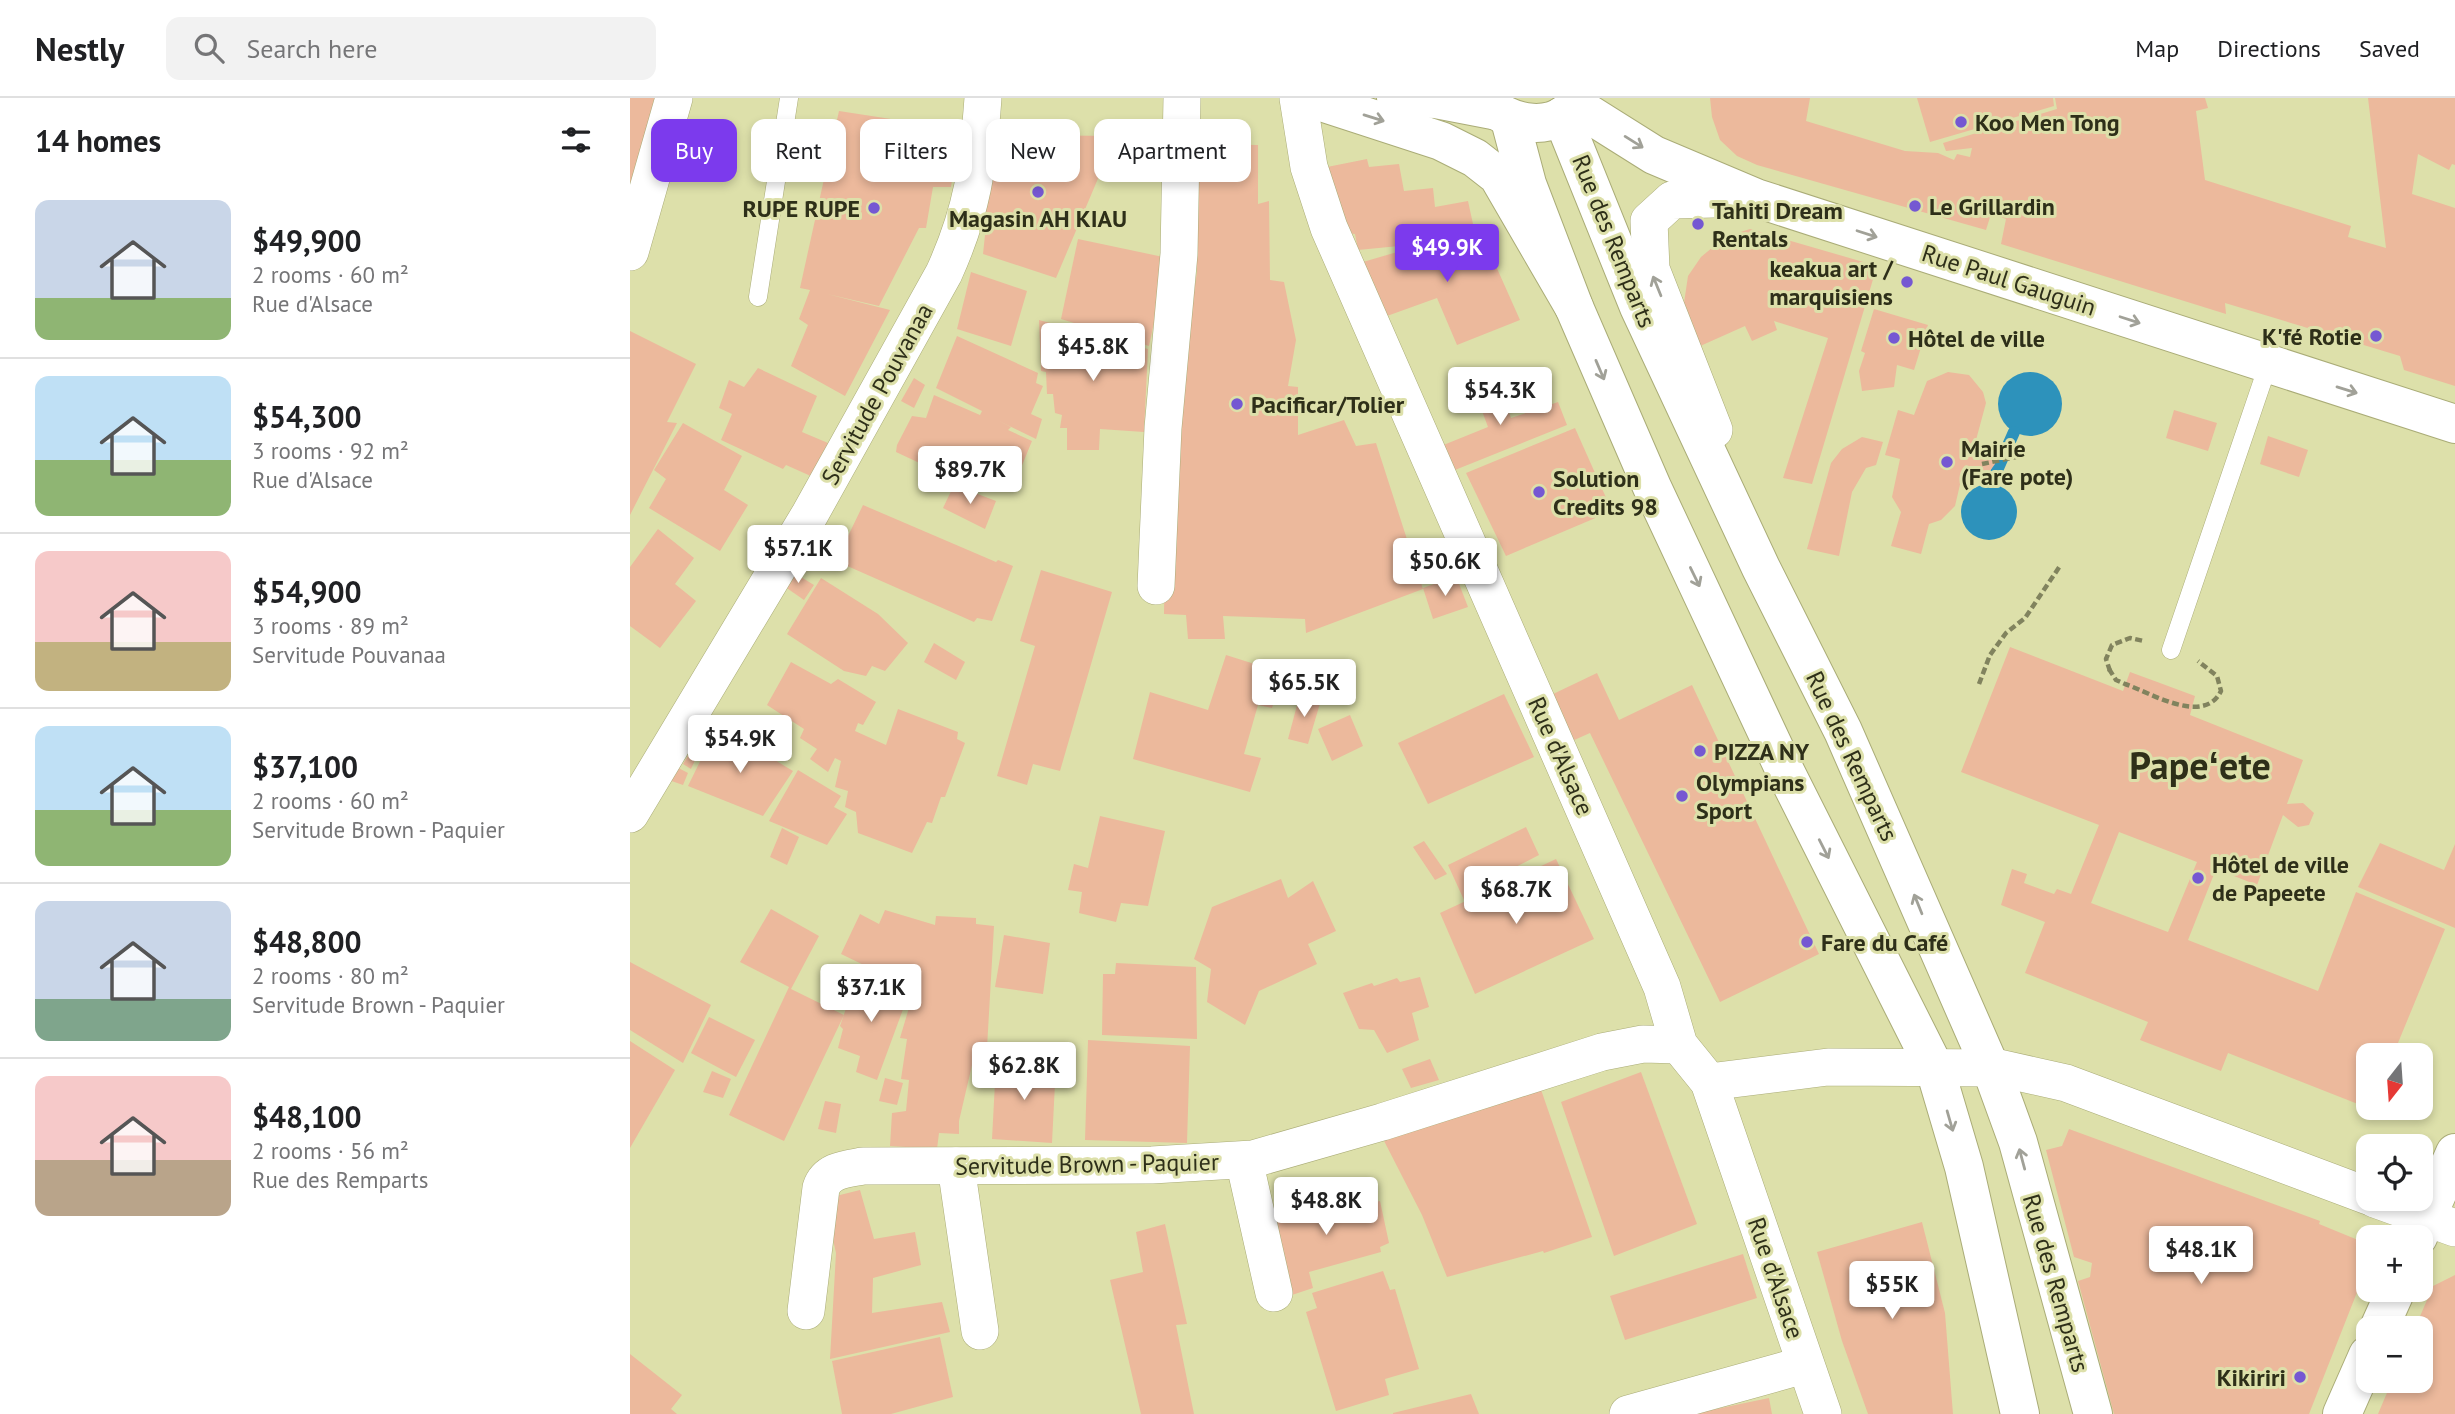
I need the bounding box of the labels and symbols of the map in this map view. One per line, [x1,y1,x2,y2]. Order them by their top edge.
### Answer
place label: Koo Men Tong [1975,107,2120,138]
one-way arrow [1363,112,1385,125]
marker: Koo Men Tong [1953,114,1969,130]
one-way arrow [1623,135,1643,149]
street label: Rue des Remparts [1565,150,1663,332]
marker: Magasin AH KIAU [1030,184,1046,200]
place label: Le Grillardin [1929,191,2055,222]
place label: RUPE RUPE [742,193,860,224]
place label: Tahiti Dream Rentals [1712,195,1843,254]
marker: Le Grillardin [1907,198,1923,214]
marker: RUPE RUPE [866,200,882,216]
place label: Magasin AH KIAU [949,203,1127,234]
marker: Tahiti Dream Rentals [1690,216,1706,232]
pin: $49.9K [1390,225,1504,284]
one-way arrow [1856,229,1878,241]
street label: Rue Paul Gauguin [1918,237,2100,323]
place label: keakua art / marquisiens [1769,253,1894,312]
marker: keakua art / marquisiens [1899,274,1915,290]
one-way arrow [1650,275,1663,297]
street label: Servitude Pouvanaa [814,298,940,490]
one-way arrow [2119,315,2141,327]
place label: K'fé Rotie [2262,321,2362,352]
place label: Hôtel de ville [1908,323,2045,354]
pin: $45.8K [1036,324,1150,383]
marker: K'fé Rotie [2368,328,2384,344]
marker: Hôtel de ville [1886,330,1902,346]
one-way arrow [1594,359,1607,380]
pin: $54.3K [1443,368,1557,427]
one-way arrow [2336,384,2358,397]
place label: Pacificar/Tolier [1251,389,1405,420]
marker: Pacificar/Tolier [1229,396,1245,412]
place label: Mairie (Fare pote) [1961,433,2073,492]
pin: $89.7K [913,446,1027,506]
marker: Mairie (Fare pote) [1939,454,1955,470]
place label: Solution Credits 98 [1553,463,1658,522]
marker: Solution Credits 98 [1531,484,1547,500]
pin: $57.1K [741,526,855,585]
pin: $50.6K [1388,538,1502,598]
one-way arrow [1689,566,1703,587]
pin: $65.5K [1247,660,1361,719]
street label: Rue des Remparts [1799,666,1905,846]
street label: Rue d'Alsace [1521,692,1601,820]
pin: $54.9K [683,716,797,775]
place label: PIZZA NY [1714,736,1810,767]
district label: Papeʻete [2129,740,2271,789]
marker: PIZZA NY [1692,743,1708,759]
place label: Olympians Sport [1696,767,1804,826]
marker: Olympians Sport [1674,788,1690,804]
one-way arrow [1817,838,1831,859]
place label: Hôtel de ville de Papeete [2212,849,2349,908]
pin: $68.7K [1459,866,1573,926]
marker: Hôtel de ville de Papeete [2190,870,2206,886]
one-way arrow [1911,893,1924,915]
place label: Fare du Café [1821,927,1948,958]
marker: Fare du Café [1799,934,1815,950]
pin: $37.1K [814,964,928,1024]
pin: $62.8K [967,1042,1081,1102]
north arrow [2356,1043,2432,1120]
one-way arrow [1945,1110,1958,1132]
street label: Servitude Brown - Paquier [955,1146,1219,1182]
one-way arrow [2015,1149,2028,1171]
pin: $48.8K [1269,1178,1383,1237]
street label: Rue des Remparts [2016,1190,2096,1376]
street label: Rue d'Alsace [1741,1213,1811,1343]
pin: $48.1K [2144,1226,2258,1286]
pin: $55K [1851,1262,1933,1321]
place label: Kikiriri [2217,1362,2286,1393]
marker: Kikiriri [2292,1369,2308,1385]

